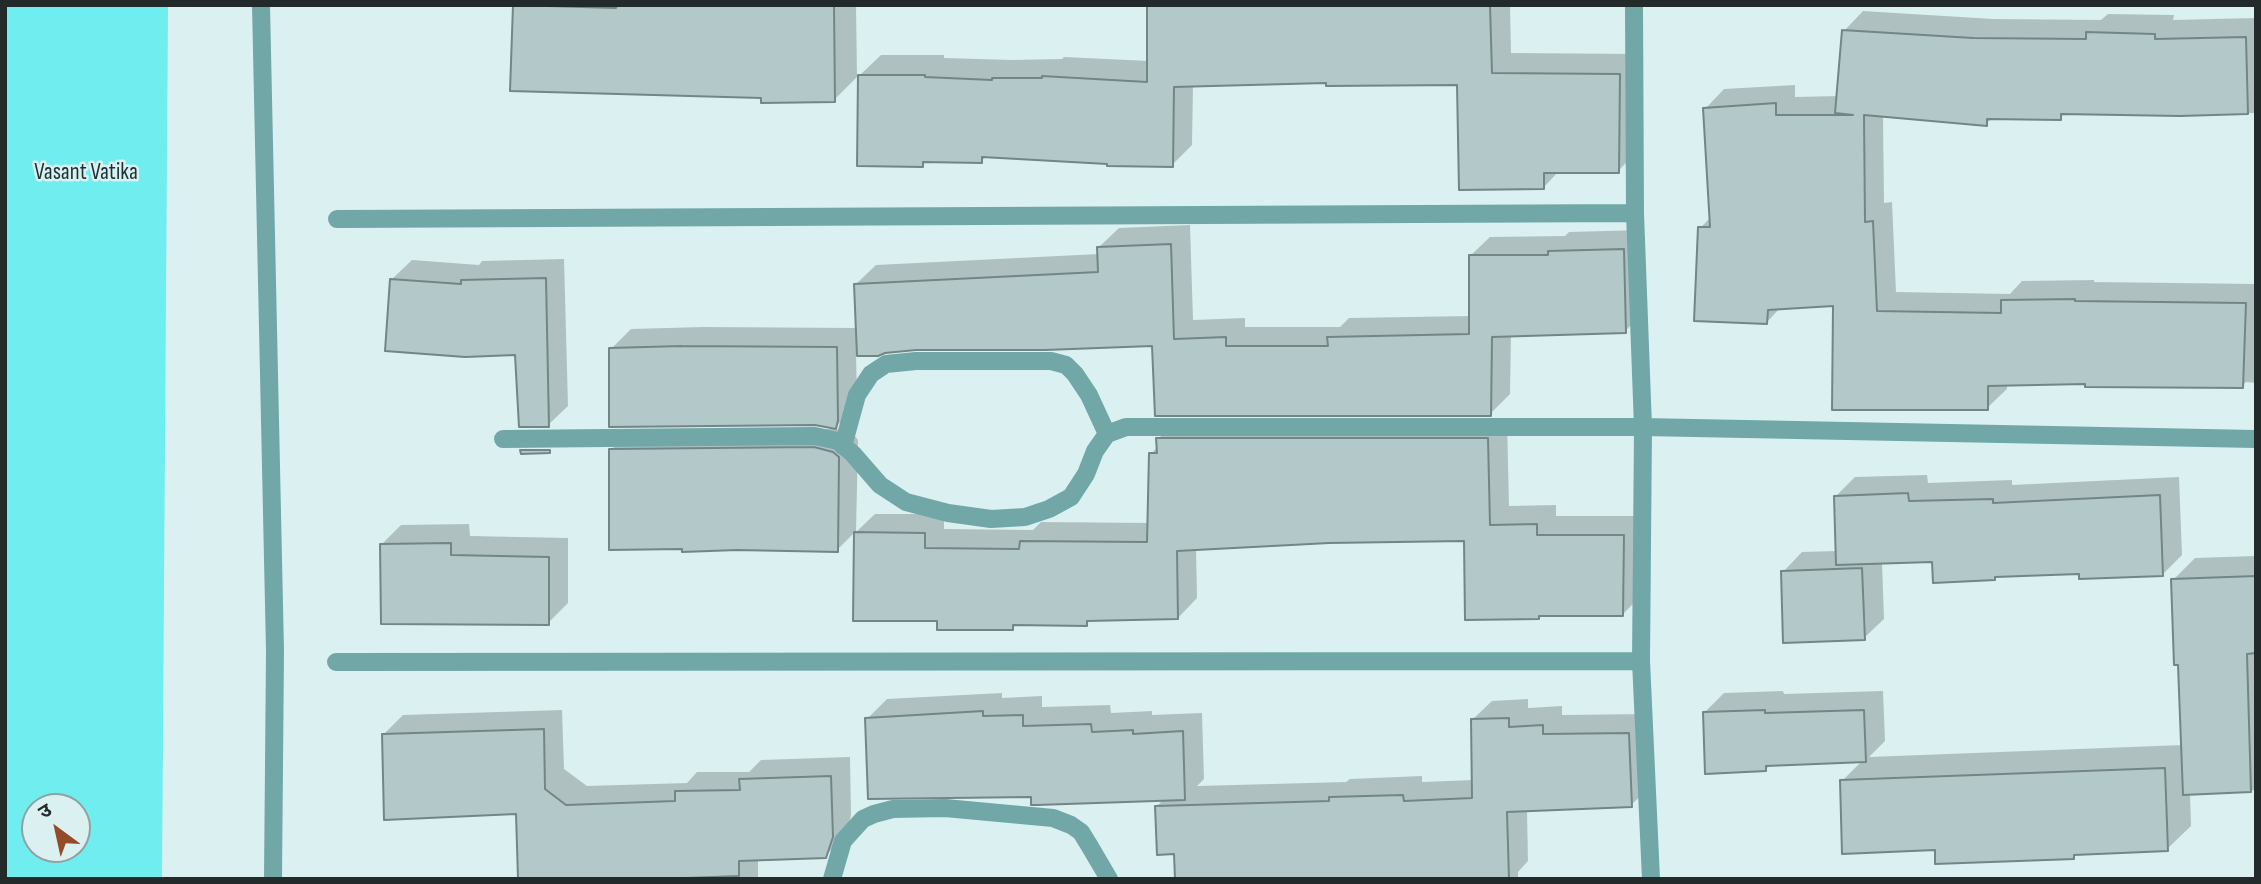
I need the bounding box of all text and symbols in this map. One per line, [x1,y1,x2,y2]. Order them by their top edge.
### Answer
park label: Vasant Vatika [34,159,138,187]
north arrow [21,793,91,863]
text: उ [34,799,56,824]

